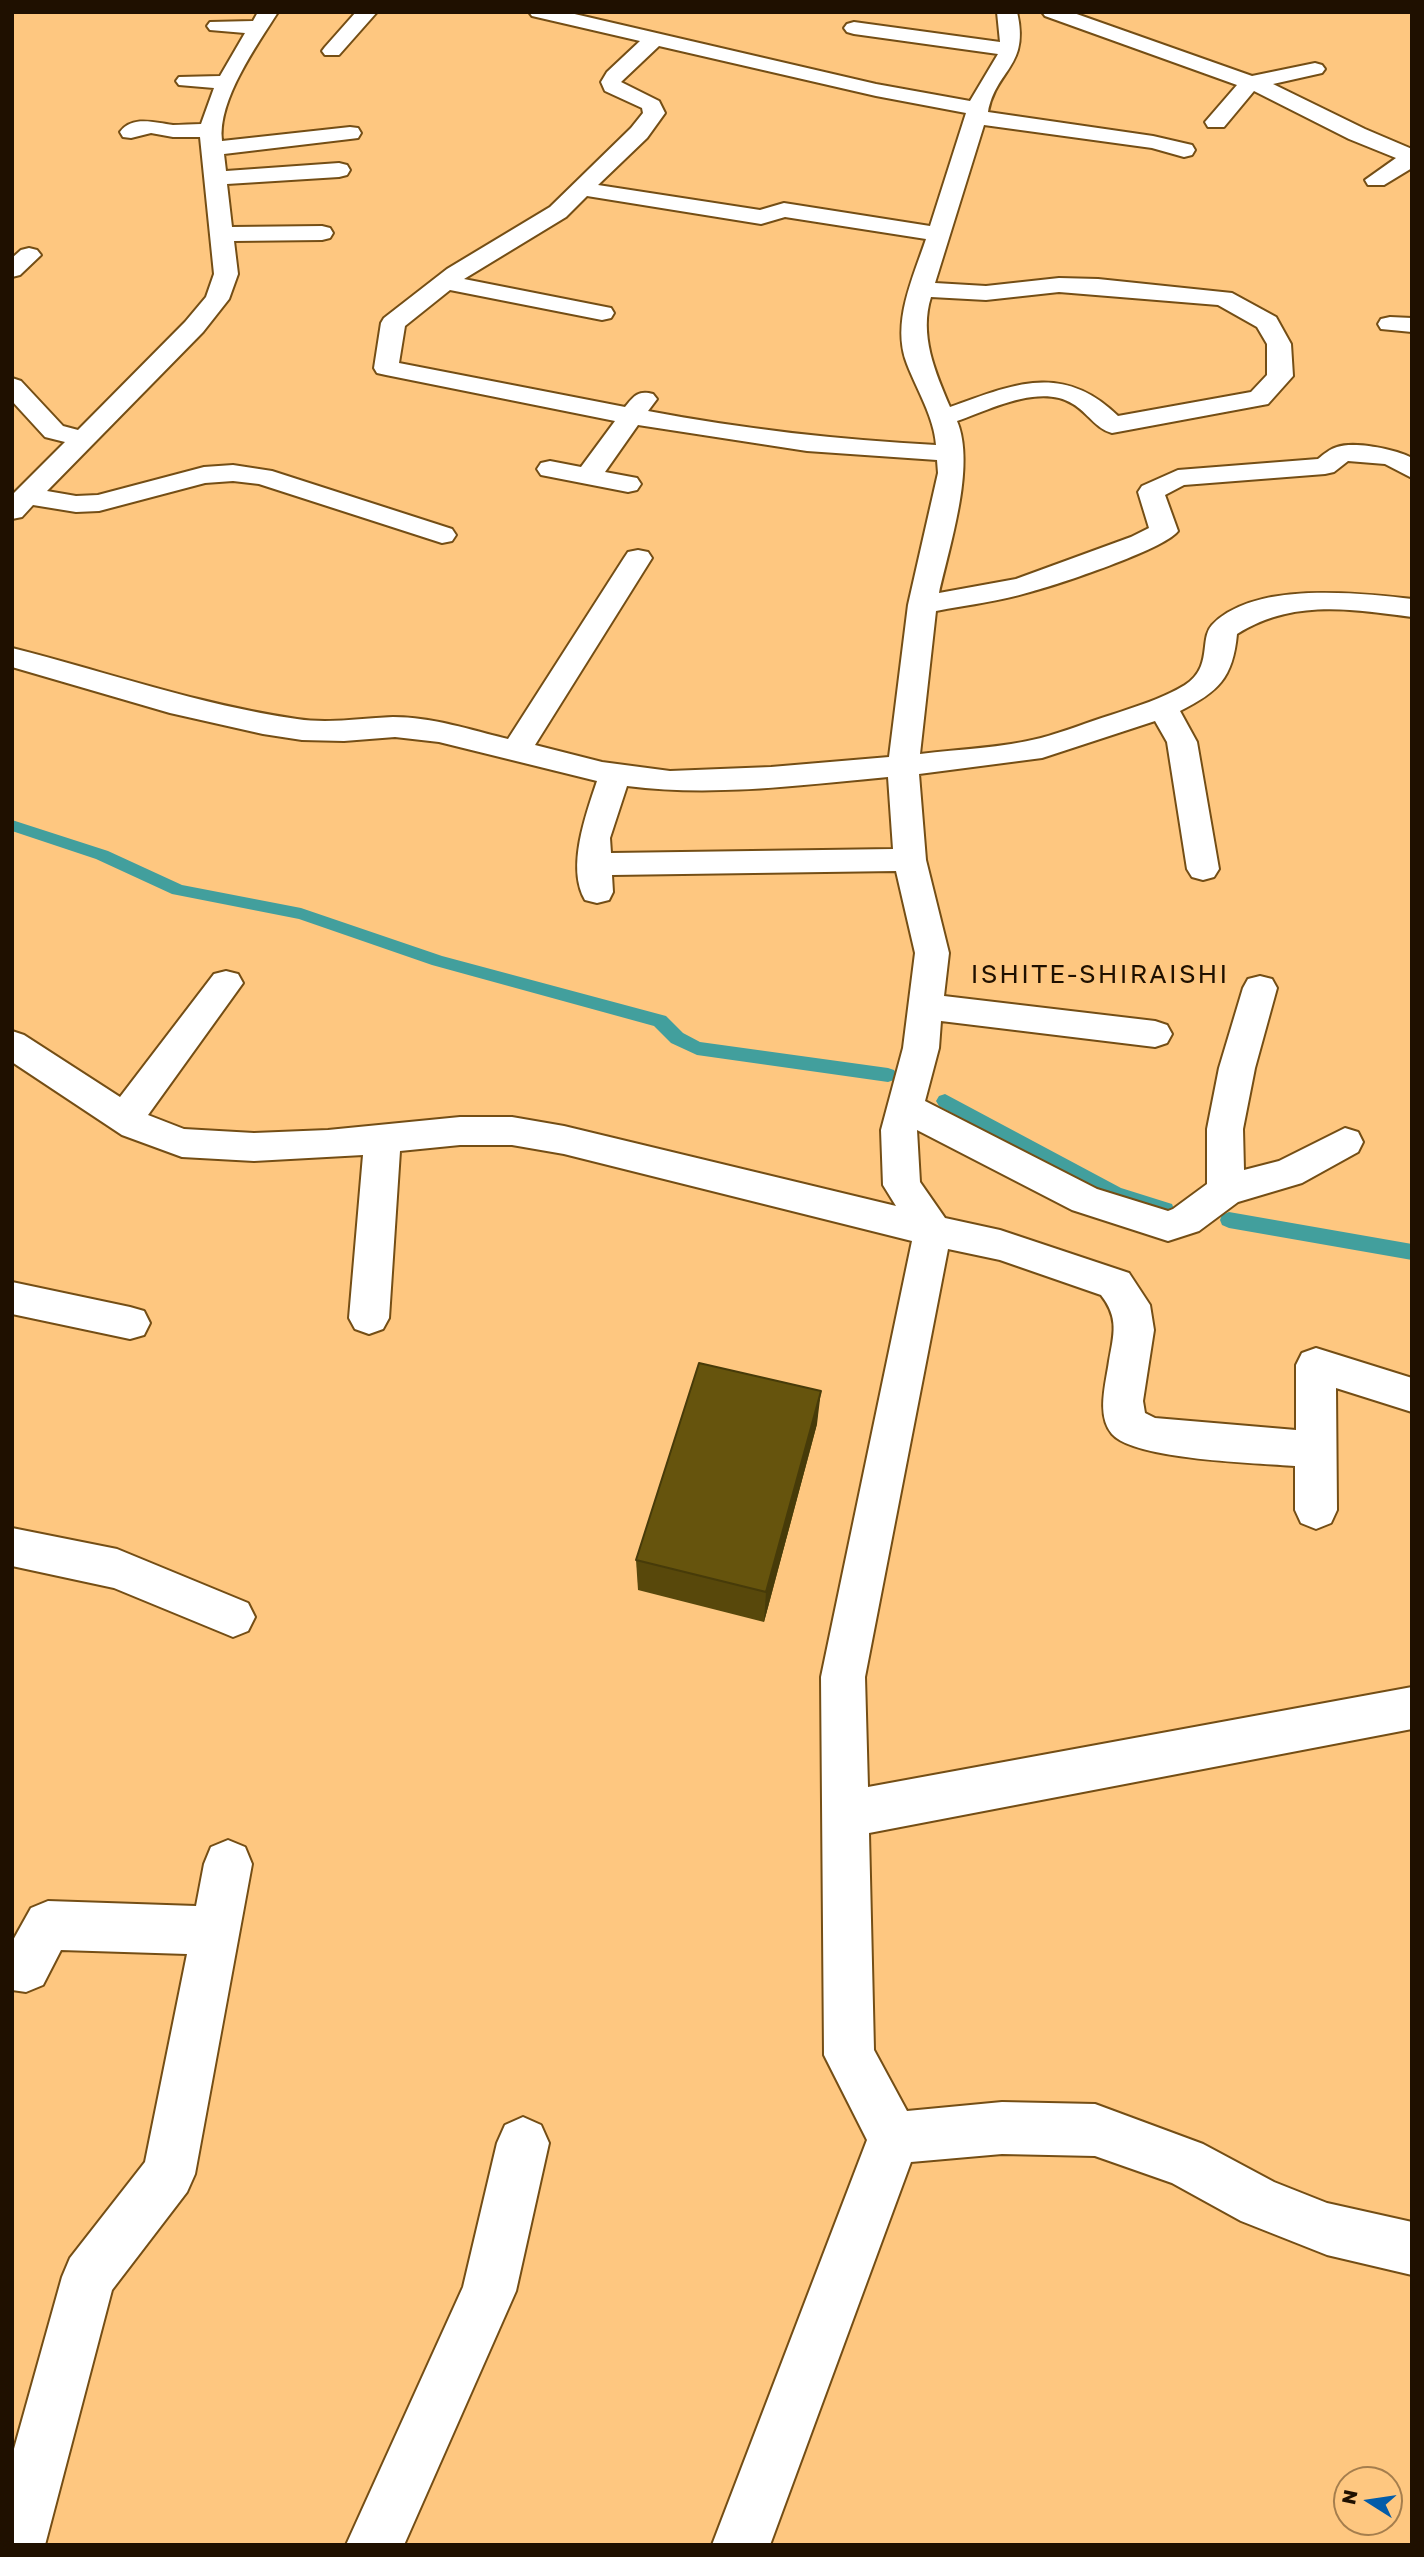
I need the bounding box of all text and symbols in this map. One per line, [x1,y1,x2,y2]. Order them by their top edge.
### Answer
district label: ISHITE-SHIRAISHI [973,959,1227,991]
north arrow [1333,2466,1403,2536]
text: N [1336,2487,1362,2506]

